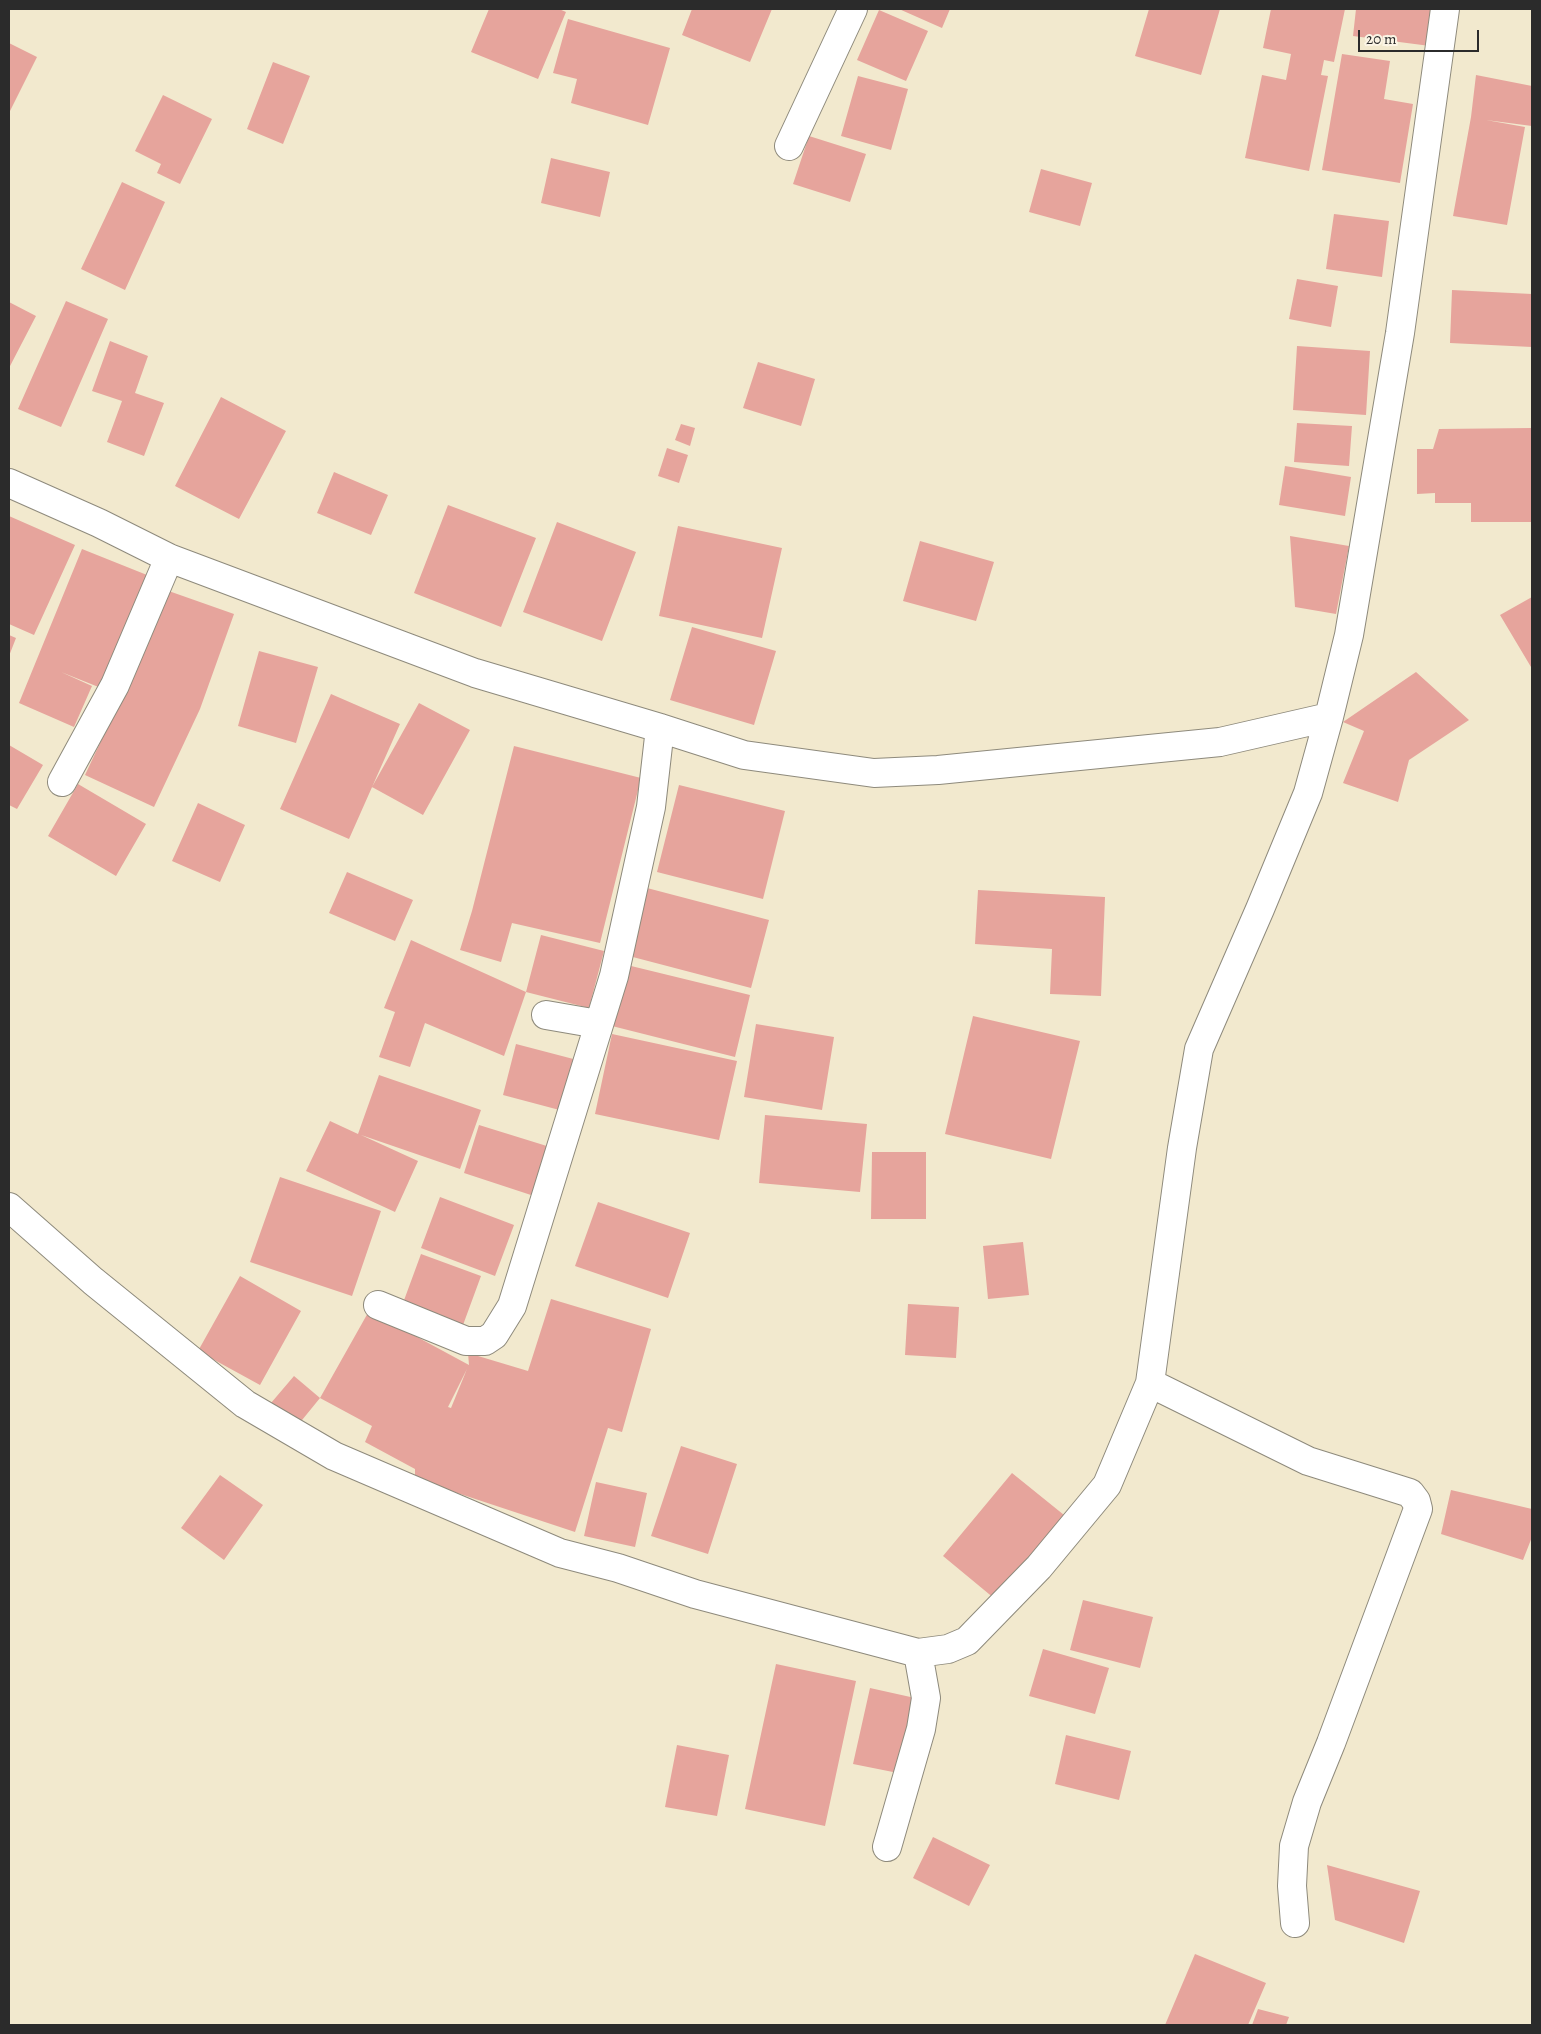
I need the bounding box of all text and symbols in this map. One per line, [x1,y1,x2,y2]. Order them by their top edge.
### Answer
scale bar [1361,20,1482,52]
text: 20 m [1366,29,1397,49]

